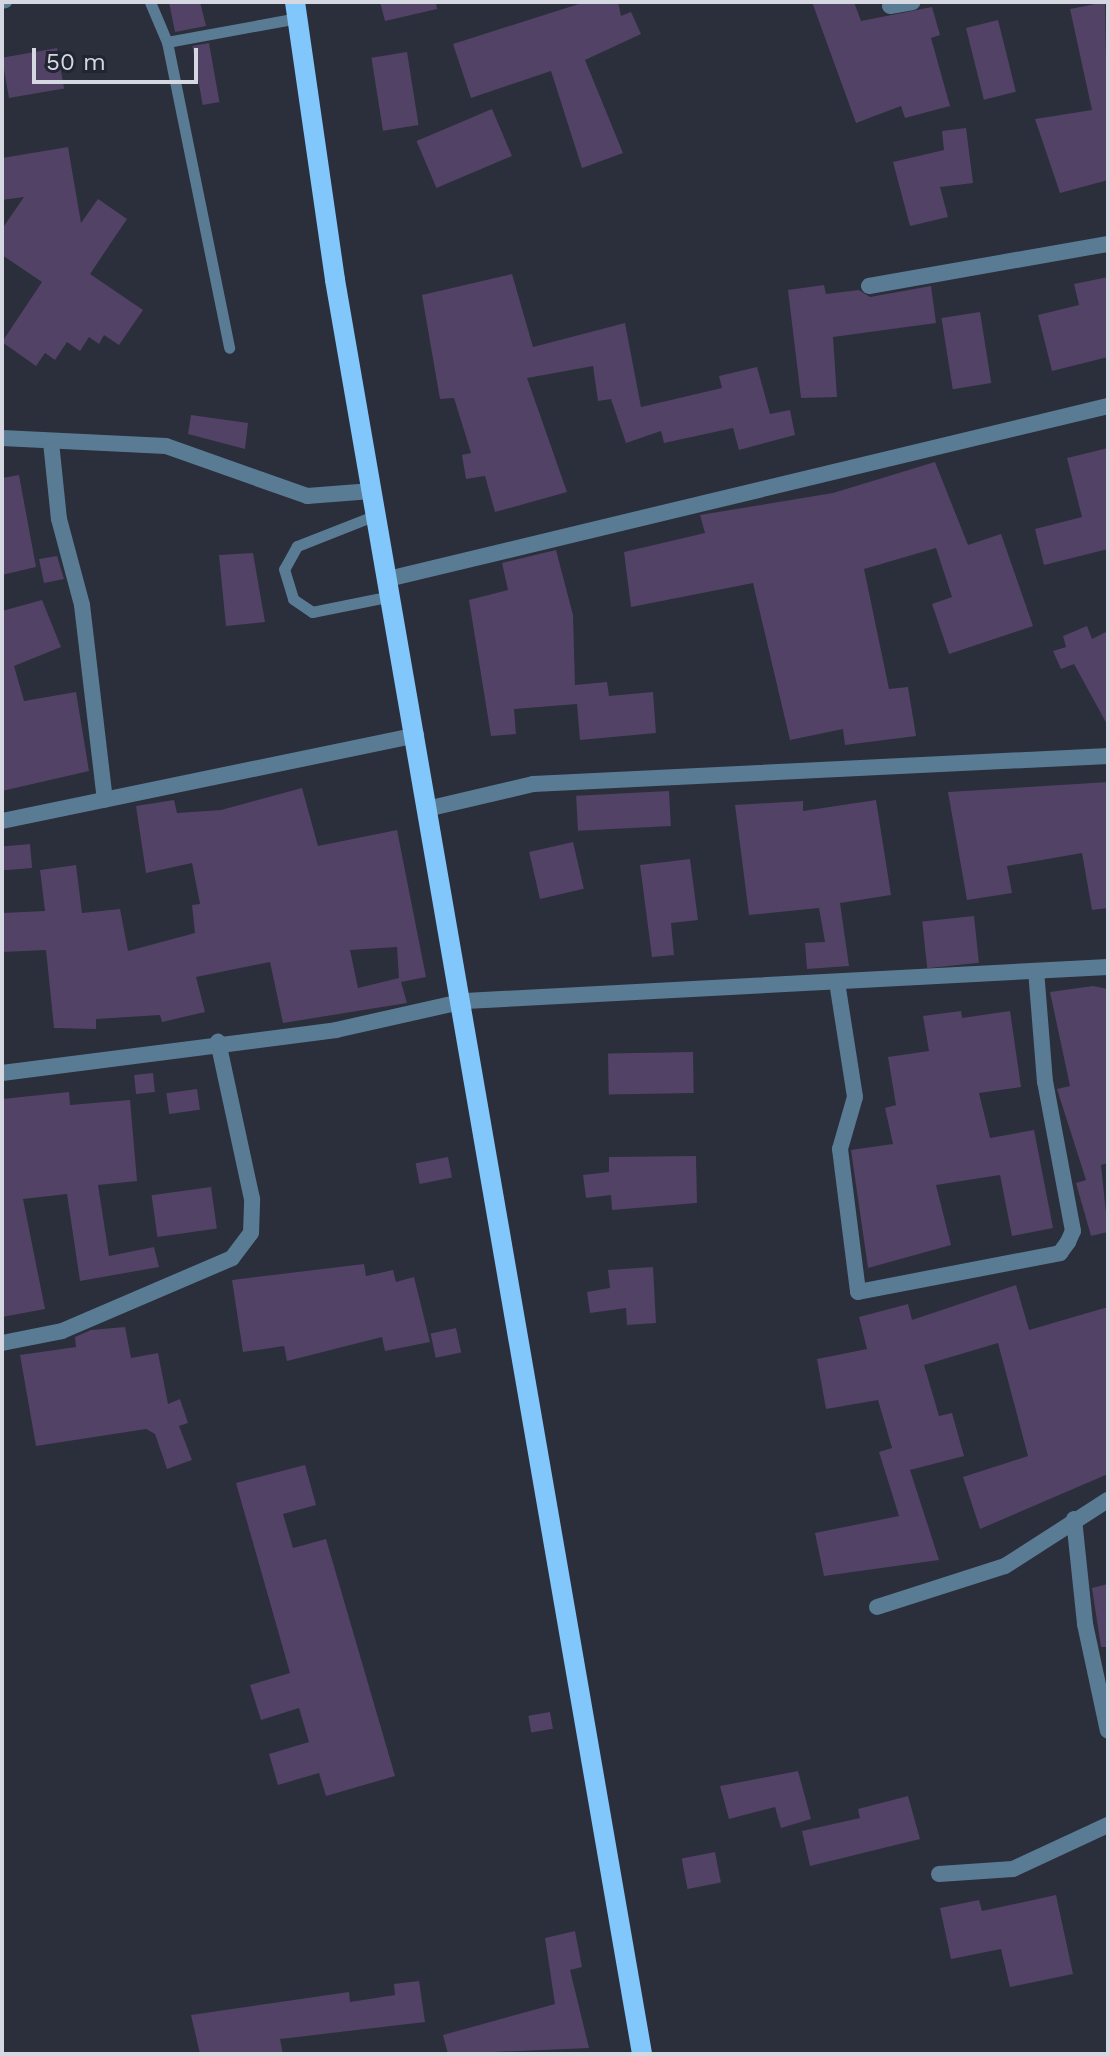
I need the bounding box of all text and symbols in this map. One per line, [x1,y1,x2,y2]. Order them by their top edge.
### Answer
scale bar [36,32,202,82]
text: 50 m [46,48,106,76]

